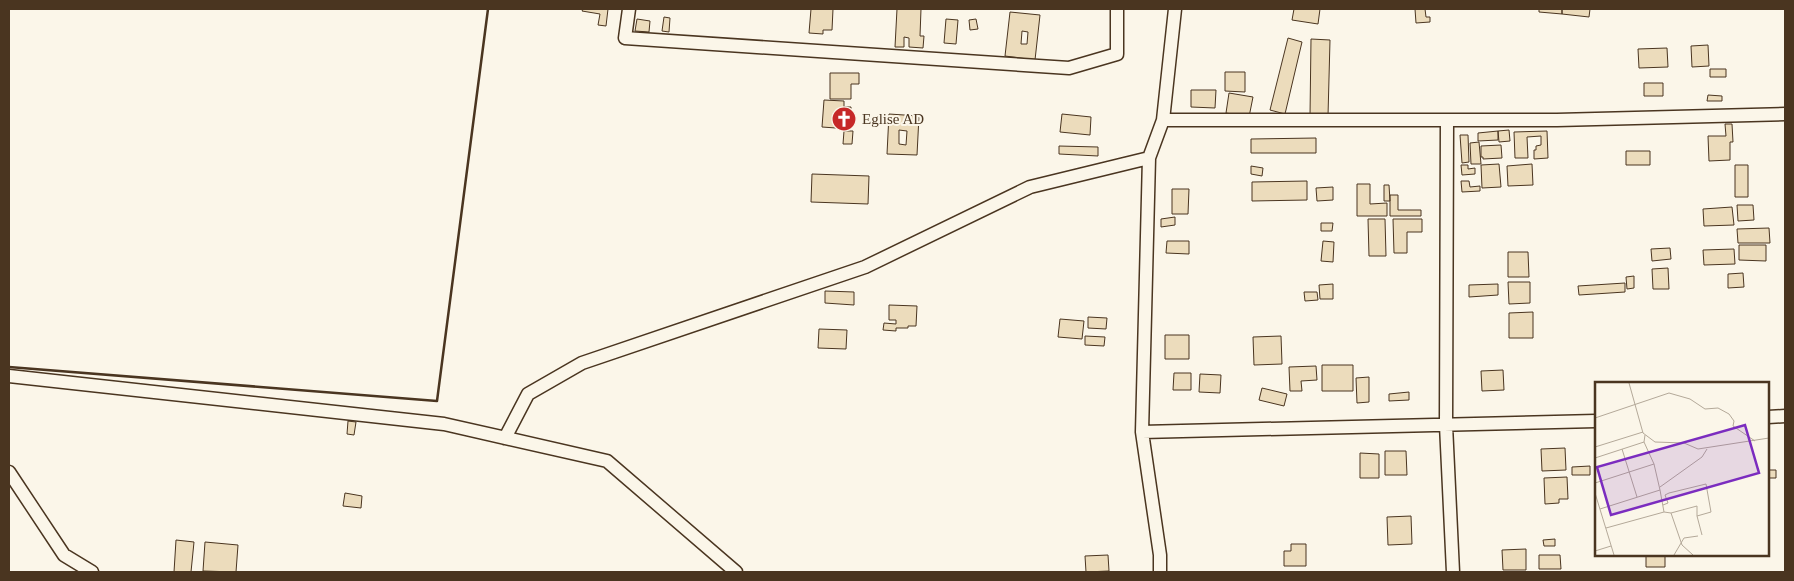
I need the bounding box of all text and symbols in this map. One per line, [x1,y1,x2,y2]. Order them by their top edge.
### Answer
church icon: Eglise AD [831,106,857,132]
place label: Eglise AD [862,111,924,127]
inset map [1595,382,1769,556]

